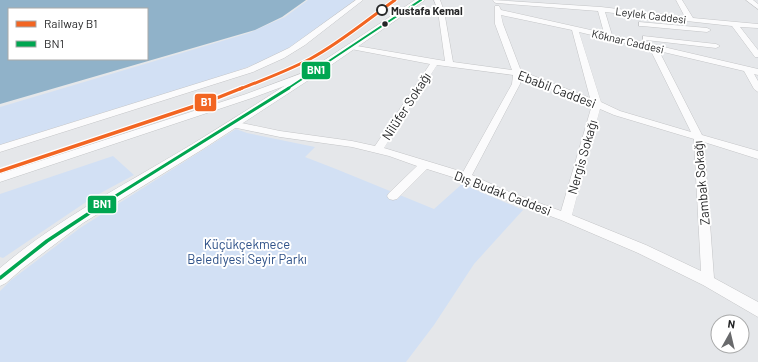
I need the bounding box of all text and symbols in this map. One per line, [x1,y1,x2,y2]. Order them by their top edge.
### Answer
marker: Mustafa Kemal [376,4,388,16]
place label: Mustafa Kemal [391,4,463,17]
street label: Leylek Caddesi [615,4,687,26]
legend [8,8,148,60]
text: Railway B1 [44,16,98,30]
unlabelled marker [380,19,390,29]
street label: Köknar Caddesi [591,26,666,56]
text: BN1 [44,36,64,50]
line badge: BN1 [301,61,331,80]
text: BN1 [307,63,325,76]
street label: Ebabil Caddesi [516,67,598,111]
street label: Nilüfer Sokağı [378,69,434,143]
line badge: B1 [194,93,217,112]
text: B1 [201,95,211,108]
street label: Nergis Sokağı [564,118,600,196]
street label: Zambak Sokağı [689,140,713,226]
street label: Dış Budak Caddesi [452,167,554,219]
line badge: BN1 [87,195,117,214]
text: BN1 [93,197,111,210]
park label: Küçükçekmece Belediyesi Seyir Parkı [187,236,307,267]
north arrow [710,314,750,354]
text: N [727,317,736,331]

